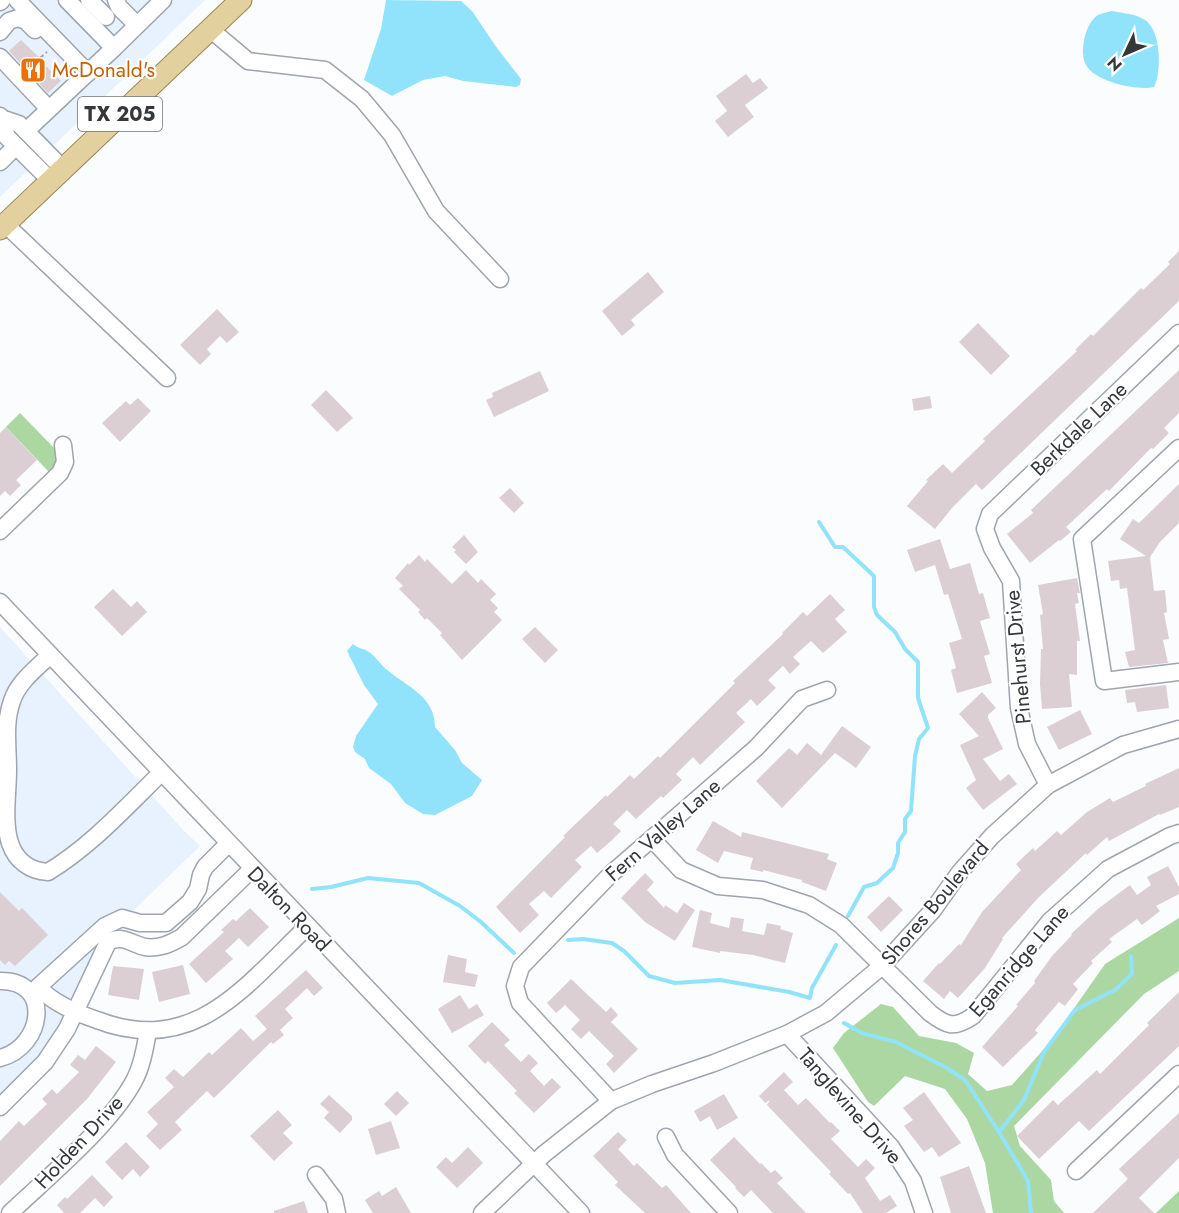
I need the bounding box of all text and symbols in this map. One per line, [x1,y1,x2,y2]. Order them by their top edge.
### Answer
north arrow [1095,24,1155,84]
text: N [1102,52,1127,77]
restaurant icon: McDonald's [18,55,48,85]
place label: McDonald's [52,55,155,85]
road number: TX 205 [78,97,162,131]
street label: Berkdale Lane [1024,375,1134,483]
street label: Pinehurst Drive [997,588,1039,725]
street label: Fern Valley Lane [599,771,727,889]
street label: Shores Boulevard [874,834,996,972]
street label: Dalton Road [241,860,337,958]
street label: Eganridge Lane [962,898,1076,1024]
street label: Tanglevine Drive [791,1041,909,1171]
street label: Holden Drive [28,1088,130,1195]

